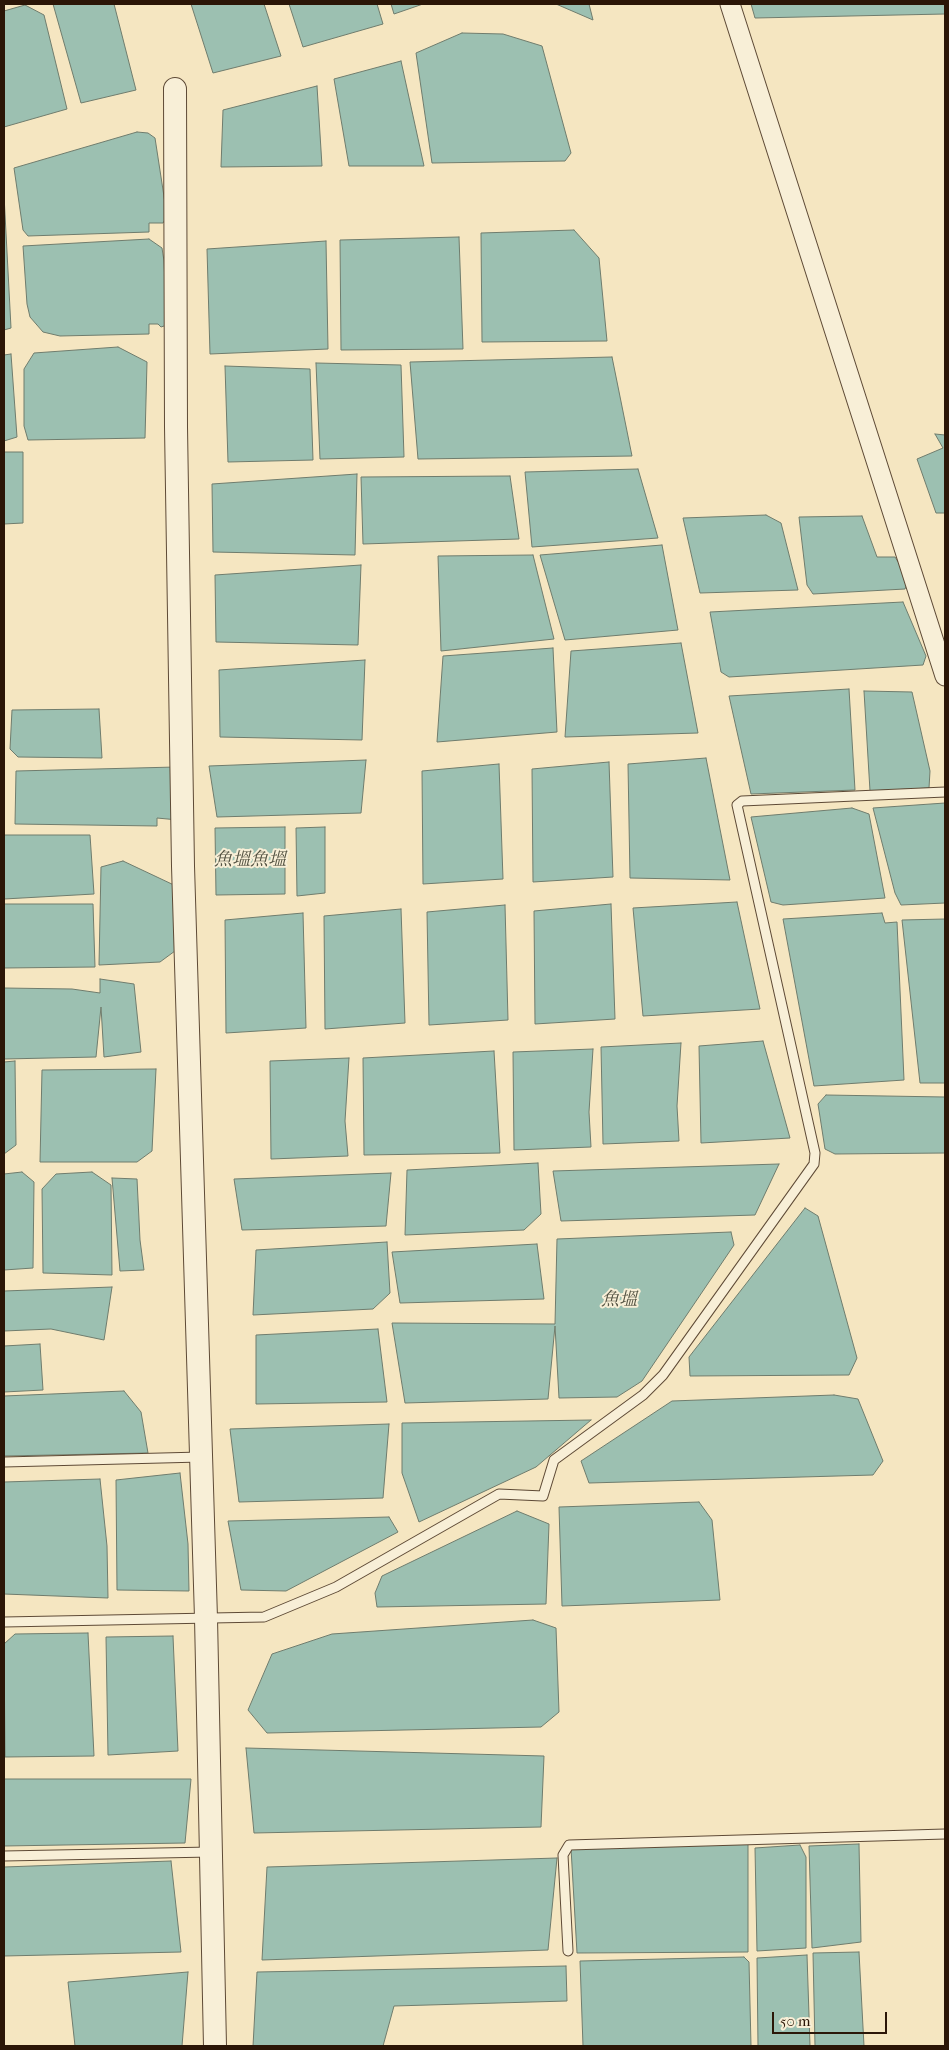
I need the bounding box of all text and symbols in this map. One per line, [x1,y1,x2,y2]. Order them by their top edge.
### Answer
water label: 魚塭魚塭 [214,850,286,872]
water label: 魚塭 [601,1290,637,1312]
scale bar [774,2002,889,2034]
text: 50 m [780,2012,810,2030]

